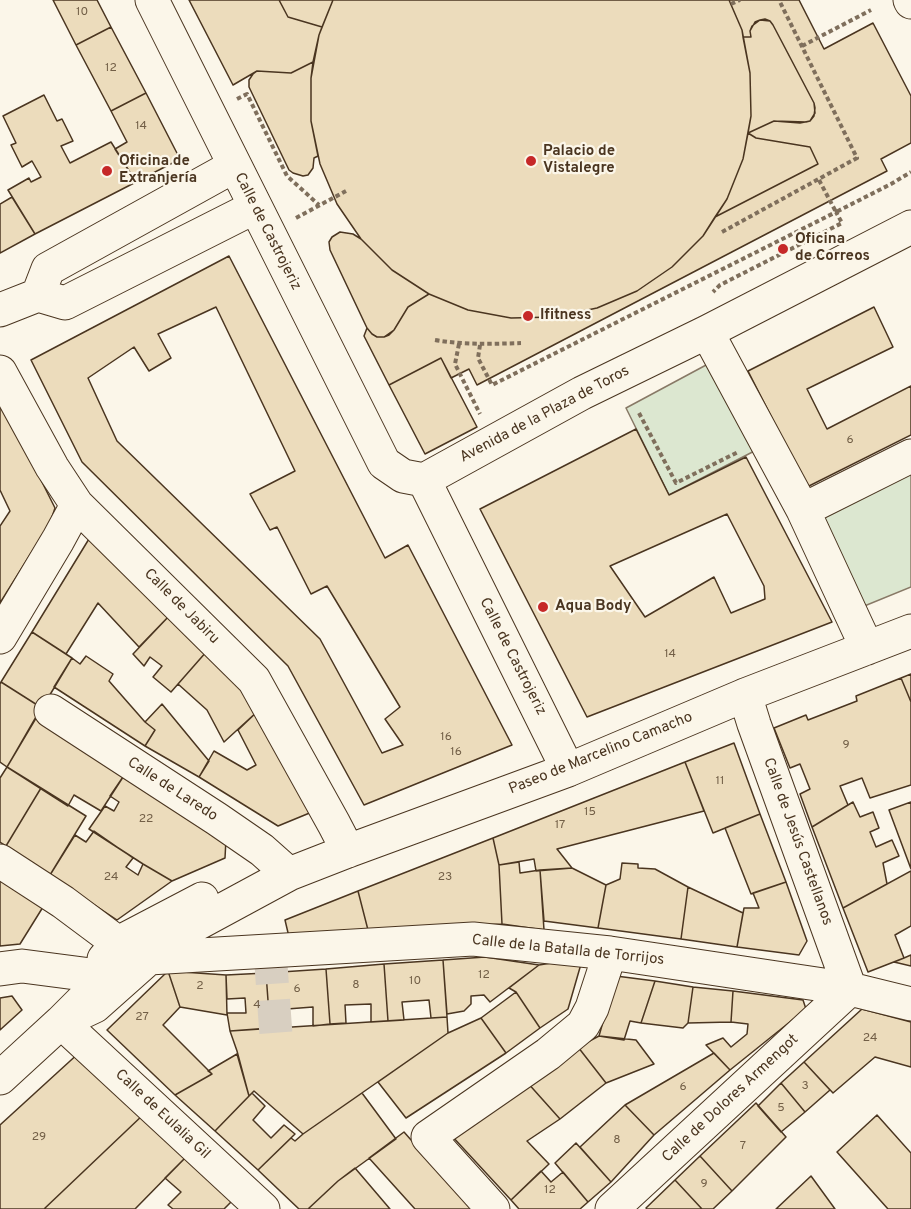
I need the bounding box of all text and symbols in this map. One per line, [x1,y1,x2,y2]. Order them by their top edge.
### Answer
house number: 10 [76,6,88,20]
house number: 12 [105,62,117,76]
house number: 14 [135,120,147,134]
place label: Palacio de Vistalegre [543,143,615,178]
place label: Oficina de Extranjería [119,153,197,188]
marker: Palacio de Vistalegre [524,154,538,168]
marker: Oficina de Extranjería [100,164,114,178]
street label: Calle de Castrojeriz [230,170,304,294]
place label: Oficina de Correos [795,231,870,266]
marker: Oficina de Correos [776,242,790,256]
place label: Ifitness [540,307,591,325]
marker: Ifitness [521,309,535,323]
street label: Avenida de la Plaza de Toros [457,363,633,467]
house number: 6 [846,434,854,448]
street label: Calle de Jabiru [139,565,223,649]
street label: Calle de Castrojeriz [475,595,549,719]
place label: Aqua Body [555,598,631,616]
marker: Aqua Body [536,600,550,614]
house number: 14 [664,648,676,662]
street label: Paseo de Marcelino Camacho [507,709,695,799]
house number: 16 [440,731,452,745]
house number: 9 [842,739,850,753]
house number: 16 [450,746,462,760]
street label: Calle de Laredo [123,754,221,826]
street label: Calle de Jesús Castellanos [758,756,836,928]
house number: 11 [716,775,724,789]
house number: 15 [584,806,596,820]
house number: 22 [139,813,153,827]
house number: 17 [555,819,565,833]
house number: 24 [104,871,118,885]
house number: 23 [438,871,452,885]
street label: Calle de la Batalla de Torrijos [471,932,665,970]
house number: 12 [478,969,490,983]
house number: 10 [409,975,421,989]
house number: 8 [352,979,360,993]
house number: 2 [196,980,204,994]
house number: 6 [293,983,301,997]
house number: 4 [253,999,261,1013]
house number: 27 [135,1011,149,1025]
street label: Calle de Dolores Armengot [659,1031,803,1167]
house number: 24 [863,1032,877,1046]
street label: Calle de Eulalia Gil [111,1066,213,1164]
house number: 3 [801,1080,809,1094]
house number: 6 [679,1081,687,1095]
house number: 5 [777,1102,785,1116]
house number: 29 [32,1131,46,1145]
house number: 8 [613,1134,621,1148]
house number: 7 [740,1140,746,1154]
house number: 9 [700,1178,708,1192]
house number: 12 [544,1184,556,1198]

